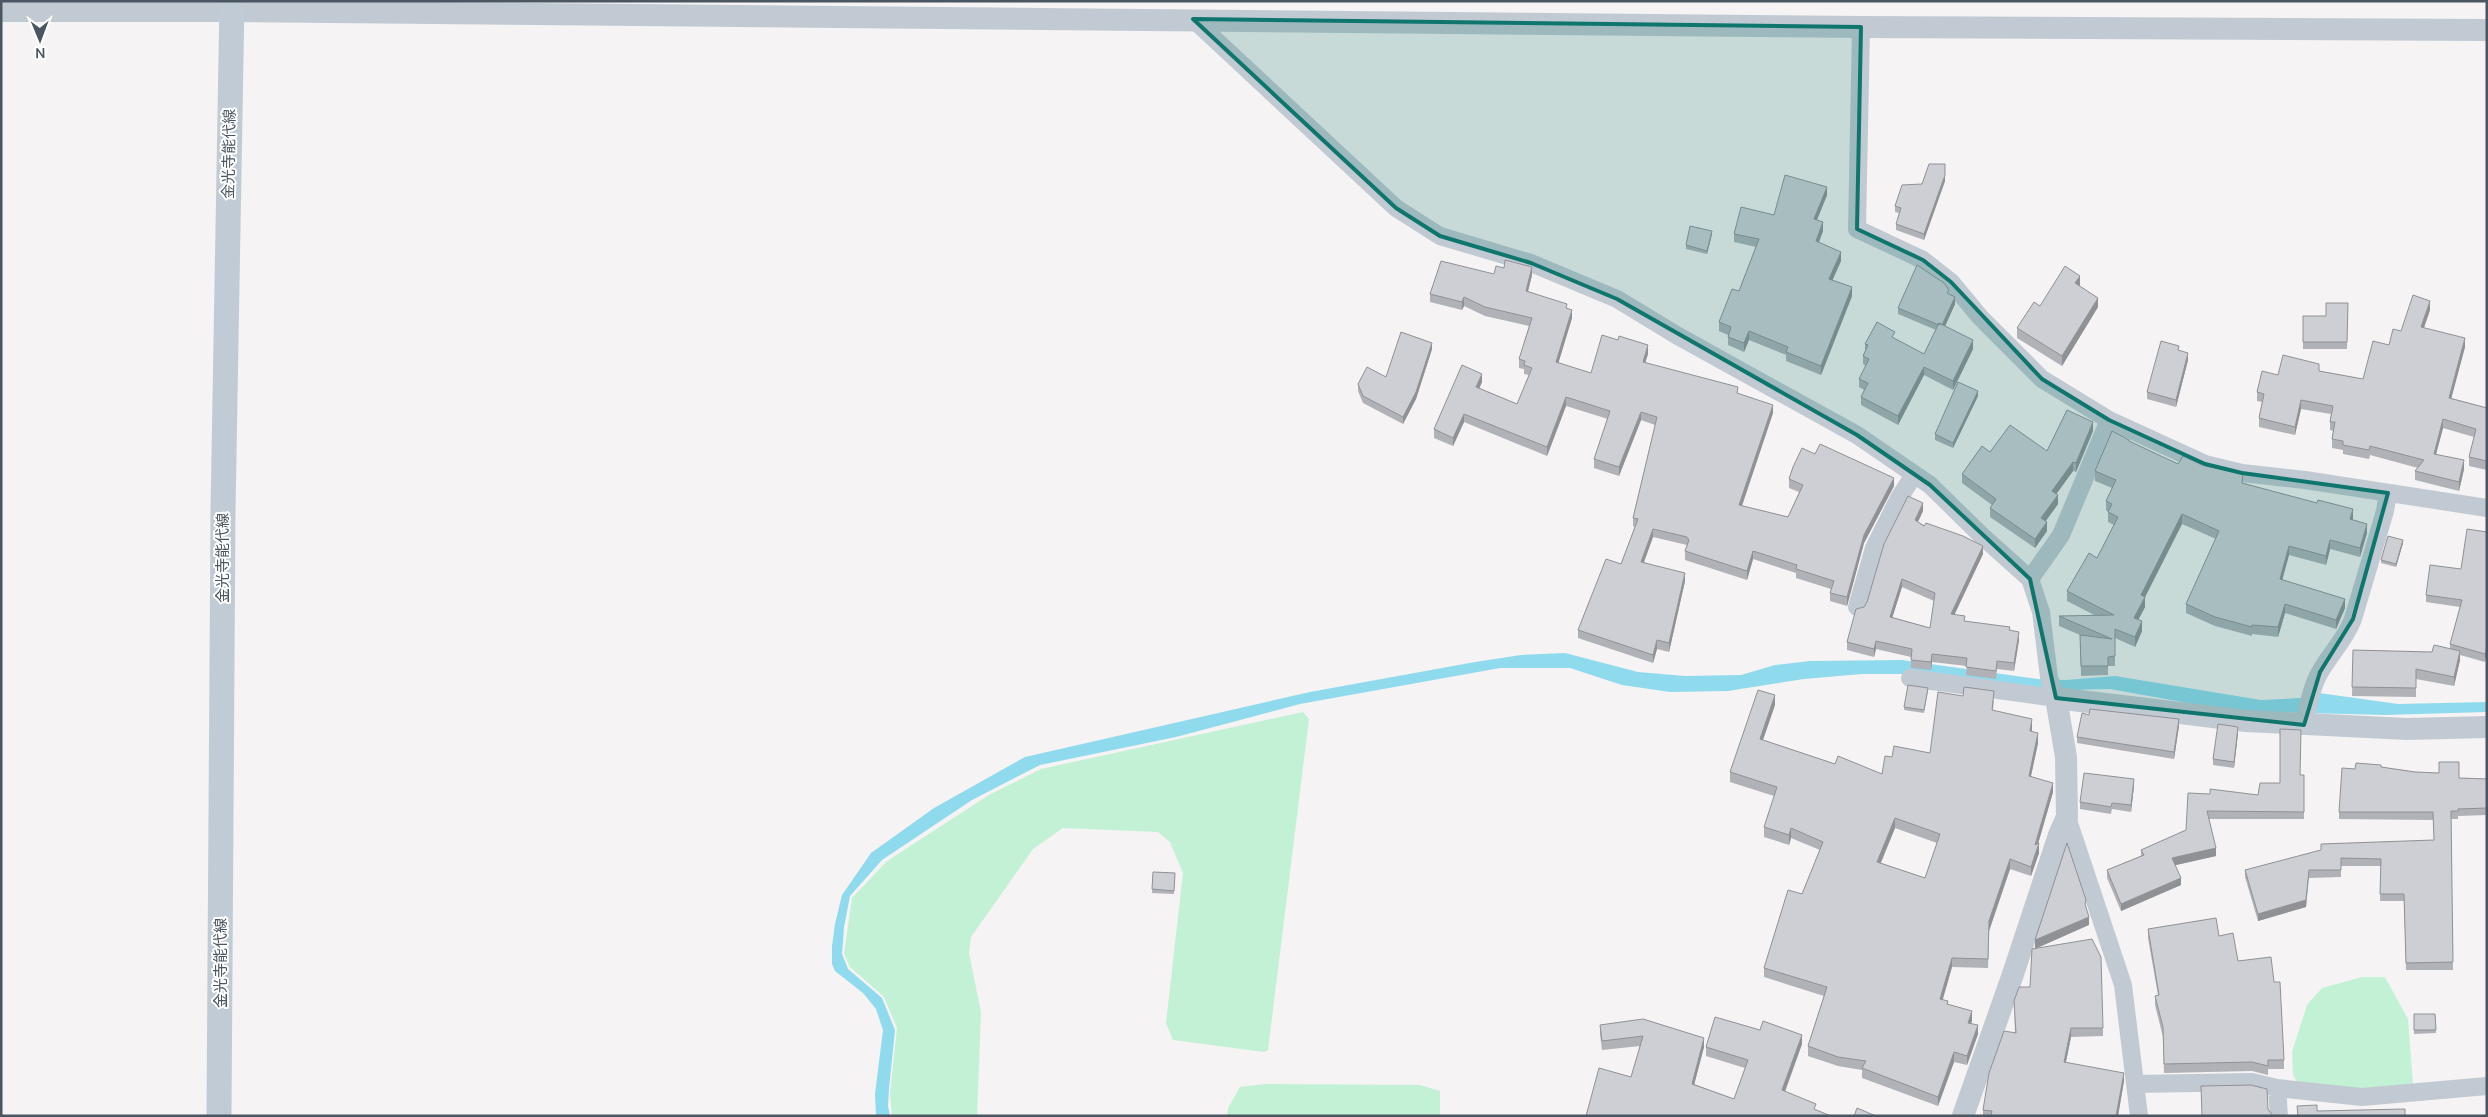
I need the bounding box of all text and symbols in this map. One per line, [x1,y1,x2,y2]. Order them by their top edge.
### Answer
north arrow [15,15,65,65]
text: N [35,44,45,63]
street label: 金光寺能代線 [217,109,240,199]
street label: 金光寺能代線 [212,513,233,603]
street label: 金光寺能代線 [210,918,231,1008]

